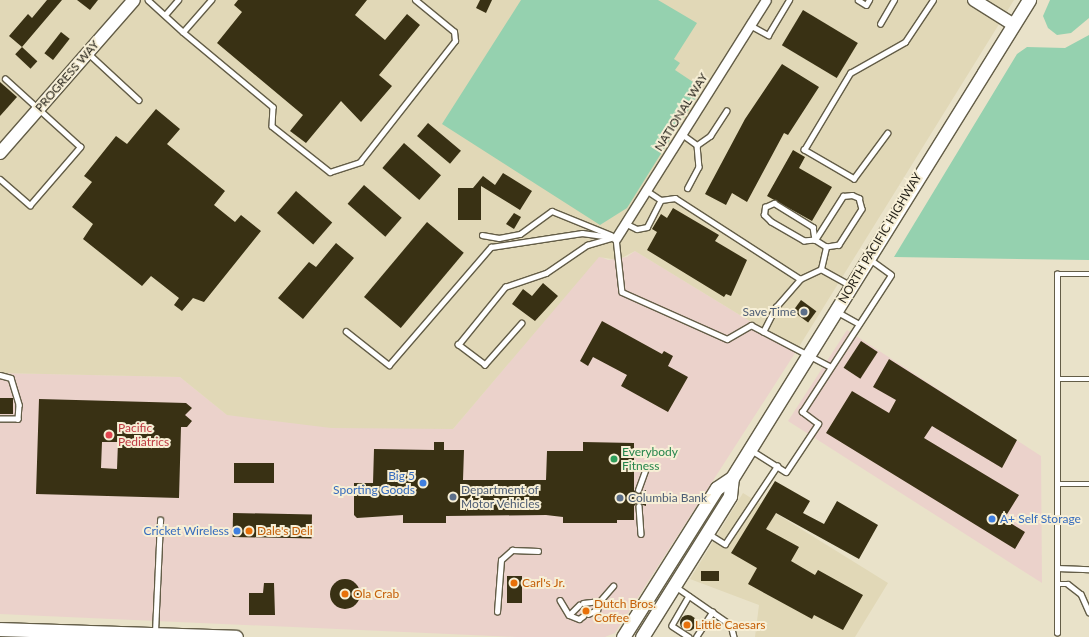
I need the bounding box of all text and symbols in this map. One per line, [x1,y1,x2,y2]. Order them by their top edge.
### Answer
street label: PROGRESS WAY [32,37,102,115]
street label: NATIONAL WAY [651,70,711,154]
street label: NORTH PACIFIC HIGHWAY [835,170,925,306]
place label: Save Time [742,305,796,319]
marker: Save Time [799,307,809,317]
place label: Pacific Pediatrics [118,421,169,449]
marker: Pacific Pediatrics [103,429,115,441]
place label: Everybody Fitness [622,445,678,473]
marker: Everybody Fitness [609,454,619,464]
place label: Big 5 Sporting Goods [333,469,415,497]
marker: Big 5 Sporting Goods [418,478,428,488]
place label: Department of Motor Vehicles [461,483,540,511]
place label: Columbia Bank [628,491,707,505]
marker: Department of Motor Vehicles [448,492,458,502]
marker: Columbia Bank [615,493,625,503]
place label: A+ Self Storage [1000,512,1081,526]
marker: A+ Self Storage [987,514,997,524]
place label: Cricket Wireless [143,524,229,538]
place label: Dale's Deli [257,524,313,538]
marker: Cricket Wireless [232,526,242,536]
marker: Dale's Deli [244,526,254,536]
place label: Carl's Jr. [522,576,565,590]
marker: Carl's Jr. [509,578,519,588]
place label: Ola Crab [353,587,399,601]
marker: Ola Crab [340,589,350,599]
place label: Dutch Bros. Coffee [594,597,656,625]
marker: Dutch Bros. Coffee [581,606,591,616]
place label: Little Caesars [695,618,765,632]
marker: Little Caesars [682,620,692,630]

